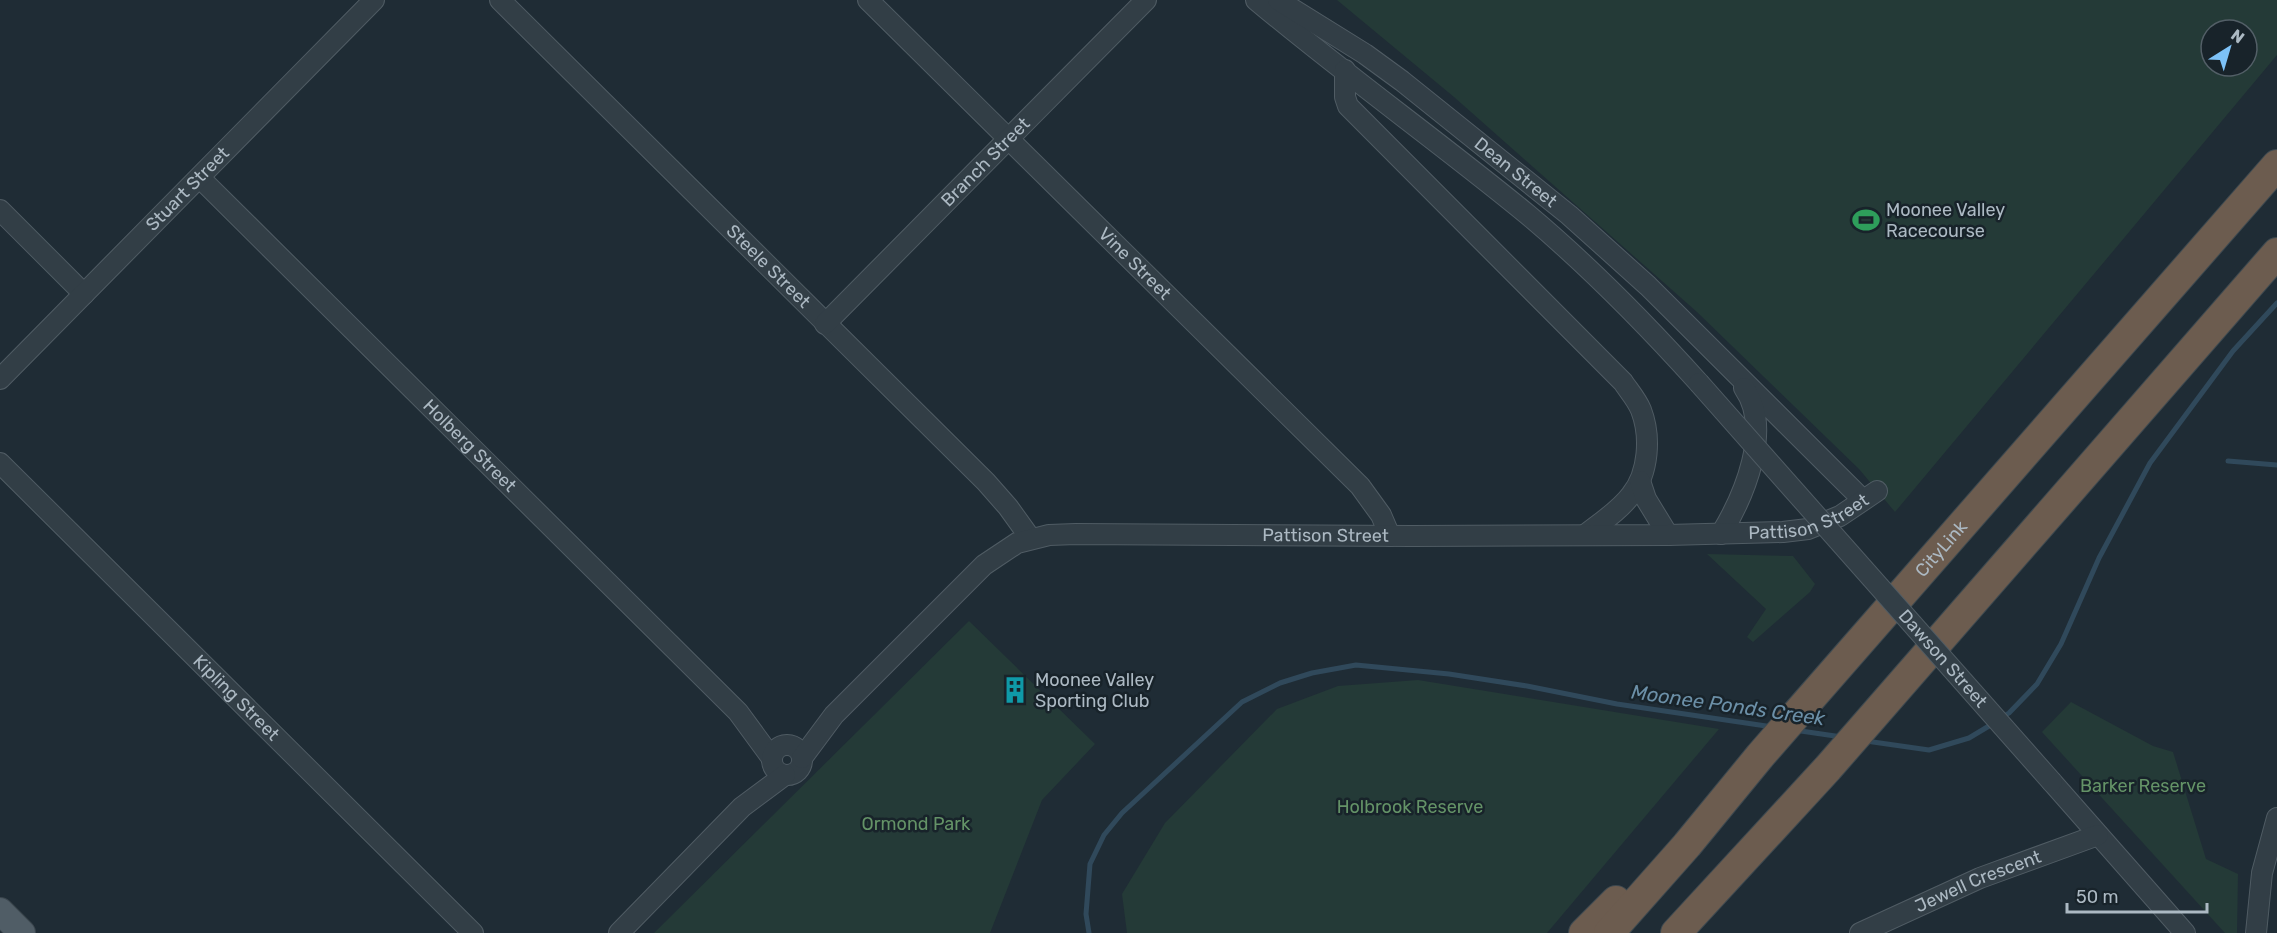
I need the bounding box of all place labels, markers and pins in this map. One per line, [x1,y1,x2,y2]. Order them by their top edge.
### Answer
place label: Moonee Valley Racecourse [1886,199,2005,242]
sports icon: Moonee Valley Racecourse [1851,205,1881,235]
place label: Moonee Valley Sporting Club [1035,669,1154,712]
building icon: Moonee Valley Sporting Club [1000,675,1030,705]

